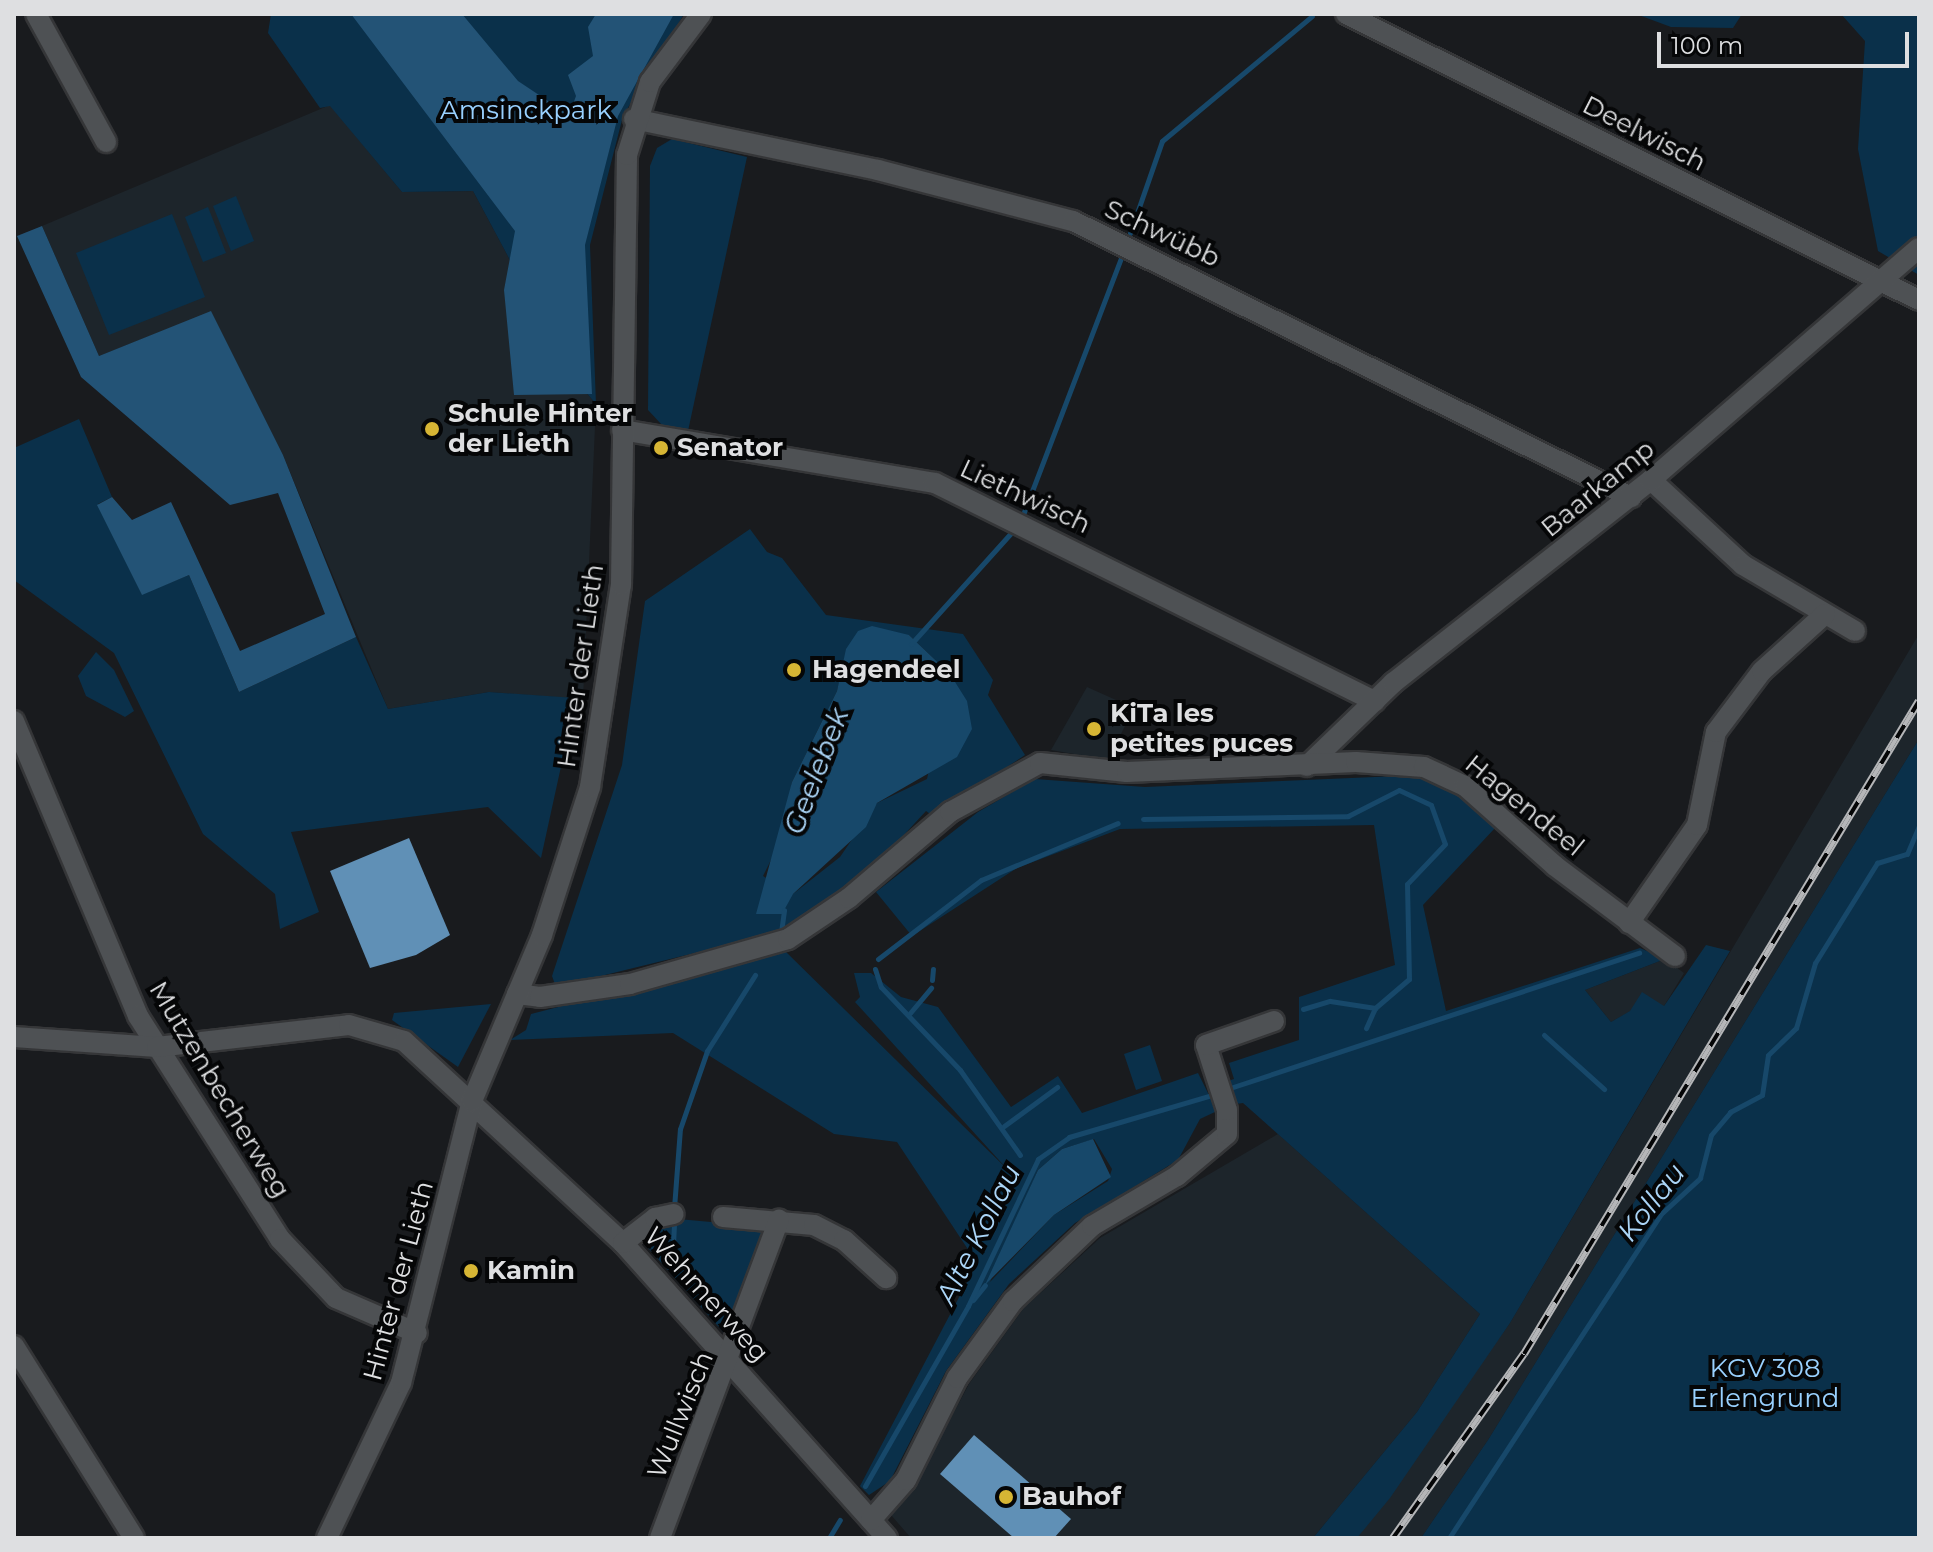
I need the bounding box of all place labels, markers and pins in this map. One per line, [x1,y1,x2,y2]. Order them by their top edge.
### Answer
place label: Schule Hinter der Lieth [448,398,633,460]
marker: Schule Hinter der Lieth [423,420,441,438]
place label: Senator [677,432,783,464]
marker: Senator [652,439,670,457]
place label: Hagendeel [812,654,960,686]
marker: Hagendeel [783,659,805,681]
place label: KiTa les petites puces [1110,698,1293,760]
marker: KiTa les petites puces [1085,720,1103,738]
place label: Kamin [487,1255,575,1287]
marker: Kamin [462,1262,480,1280]
place label: Bauhof [1022,1481,1121,1513]
marker: Bauhof [997,1488,1015,1506]

